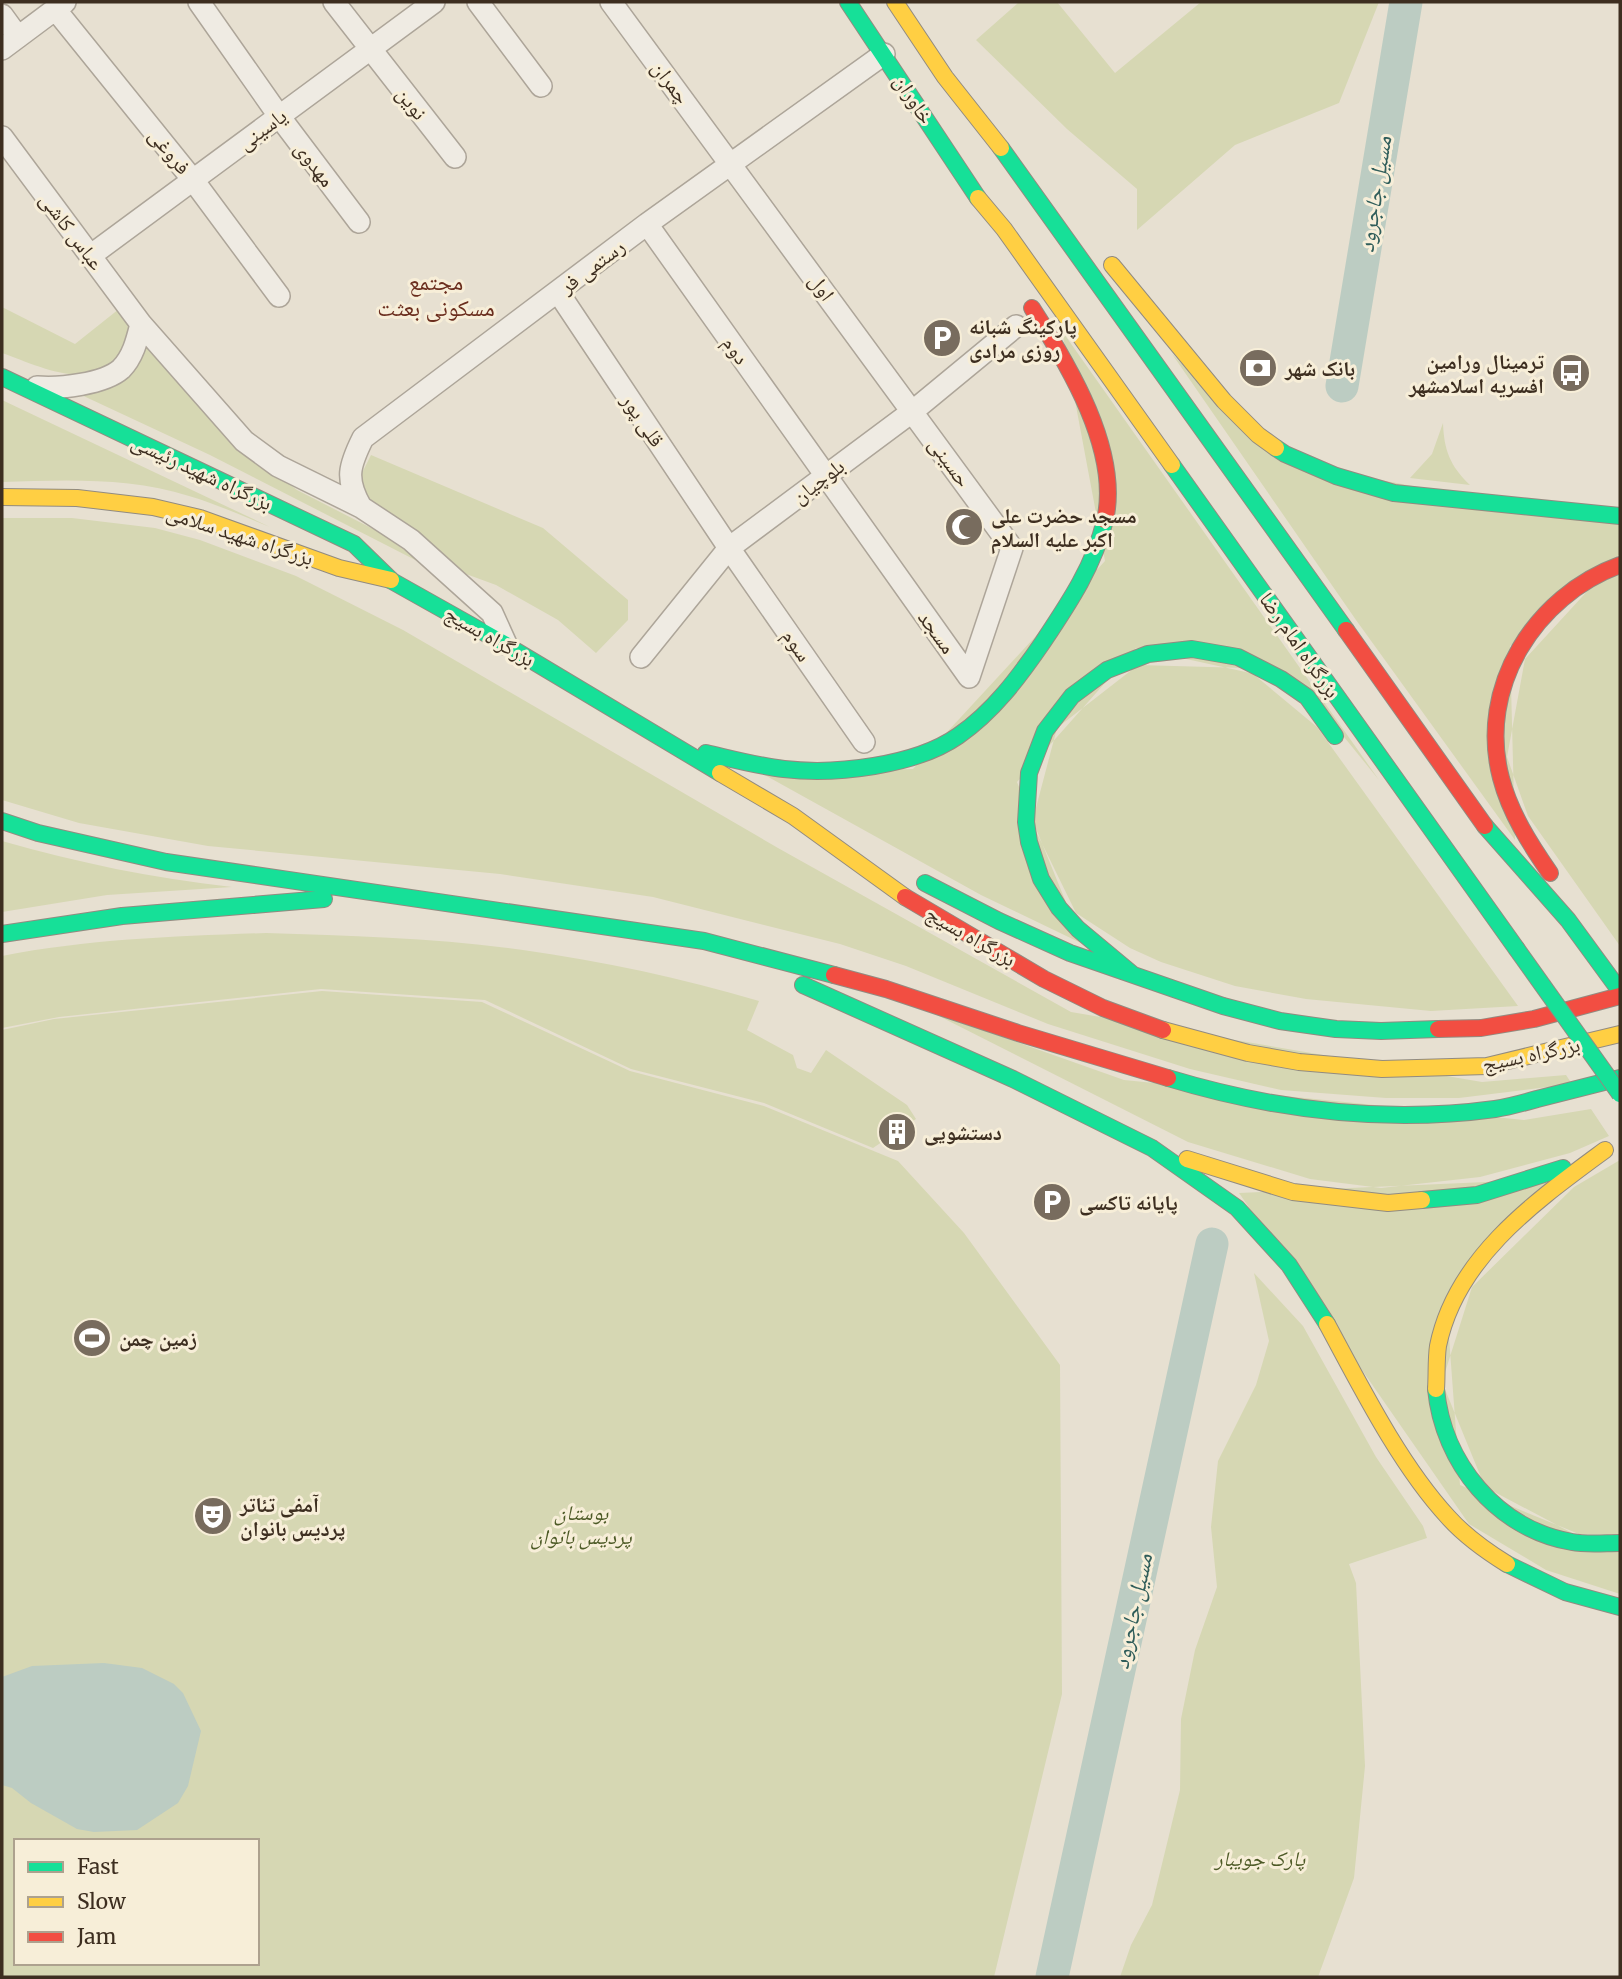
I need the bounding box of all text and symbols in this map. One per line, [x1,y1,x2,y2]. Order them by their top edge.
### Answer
street label: چمران [646,55,696,109]
street label: خاوران [888,69,940,129]
street label: نوین [391,81,433,125]
street label: یاسینی [232,102,292,156]
street label: فروغی [143,122,197,180]
water label: مسیل جاجرود [1351,133,1399,254]
street label: مهدوی [289,136,341,192]
street label: عباس کاشی [34,187,110,276]
street label: رستمی فر [553,233,630,300]
district label: مجتمع مسکونی بعثت [377,267,495,322]
street label: اول [803,268,841,306]
place label: پارکینگ شبانه روزی مرادی [969,313,1077,364]
parking icon: پارکینگ شبانه روزی مرادی [921,317,963,359]
street label: دوم [716,330,755,370]
bank icon: بانک شهر [1237,347,1279,389]
place label: ترمینال ورامین افسریه اسلامشهر [1408,348,1544,399]
bus stop icon: ترمینال ورامین افسریه اسلامشهر [1550,352,1592,394]
place label: بانک شهر [1284,355,1355,382]
street label: قلی پور [615,387,671,452]
street label: بزرگراه شهید رئیسی [127,428,277,516]
street label: حسینی [923,432,977,492]
street label: بلوچیان [786,452,850,510]
street label: بزرگراه شهید سلامی [163,499,317,571]
place label: مسجد حضرت علی اکبر علیه السلام [991,502,1137,554]
mosque icon: مسجد حضرت علی اکبر علیه السلام [943,506,985,548]
street label: بزرگراه امام رضا [1253,587,1346,704]
street label: بزرگراه بسیج [440,599,540,673]
street label: مسجد [912,605,962,659]
street label: سوم [775,623,818,667]
street label: بزرگراه بسیج [921,899,1021,973]
street label: بزرگراه بسیج [1480,1030,1582,1078]
building icon: دستشویی [876,1111,918,1153]
place label: دستشویی [924,1119,1002,1146]
parking icon: پایانه تاکسی [1031,1181,1073,1223]
place label: پایانه تاکسی [1079,1189,1178,1216]
sports icon: زمین چمن [71,1317,113,1359]
place label: زمین چمن [119,1325,197,1352]
place label: آمفی تئاتر پردیس بانوان [239,1491,345,1542]
theatre icon: آمفی تئاتر پردیس بانوان [192,1495,234,1537]
park label: بوستان پردیس بانوان [530,1499,633,1550]
water label: مسیل جاجرود [1106,1550,1159,1672]
legend [14,1839,259,1965]
park label: پارک جویبار [1213,1845,1306,1872]
text: Fast [77,1853,119,1880]
text: Slow [77,1888,126,1915]
text: Jam [76,1923,116,1950]

